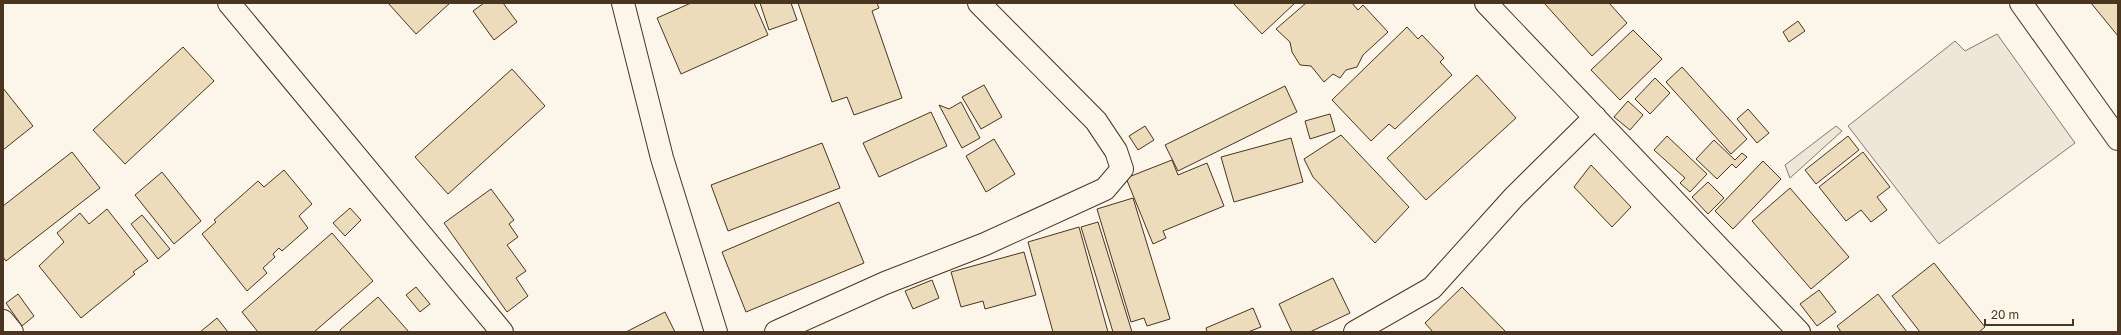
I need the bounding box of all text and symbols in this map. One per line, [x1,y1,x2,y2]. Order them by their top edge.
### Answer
scale bar [1985,301,2073,327]
text: 20 m [1991,307,2019,322]

